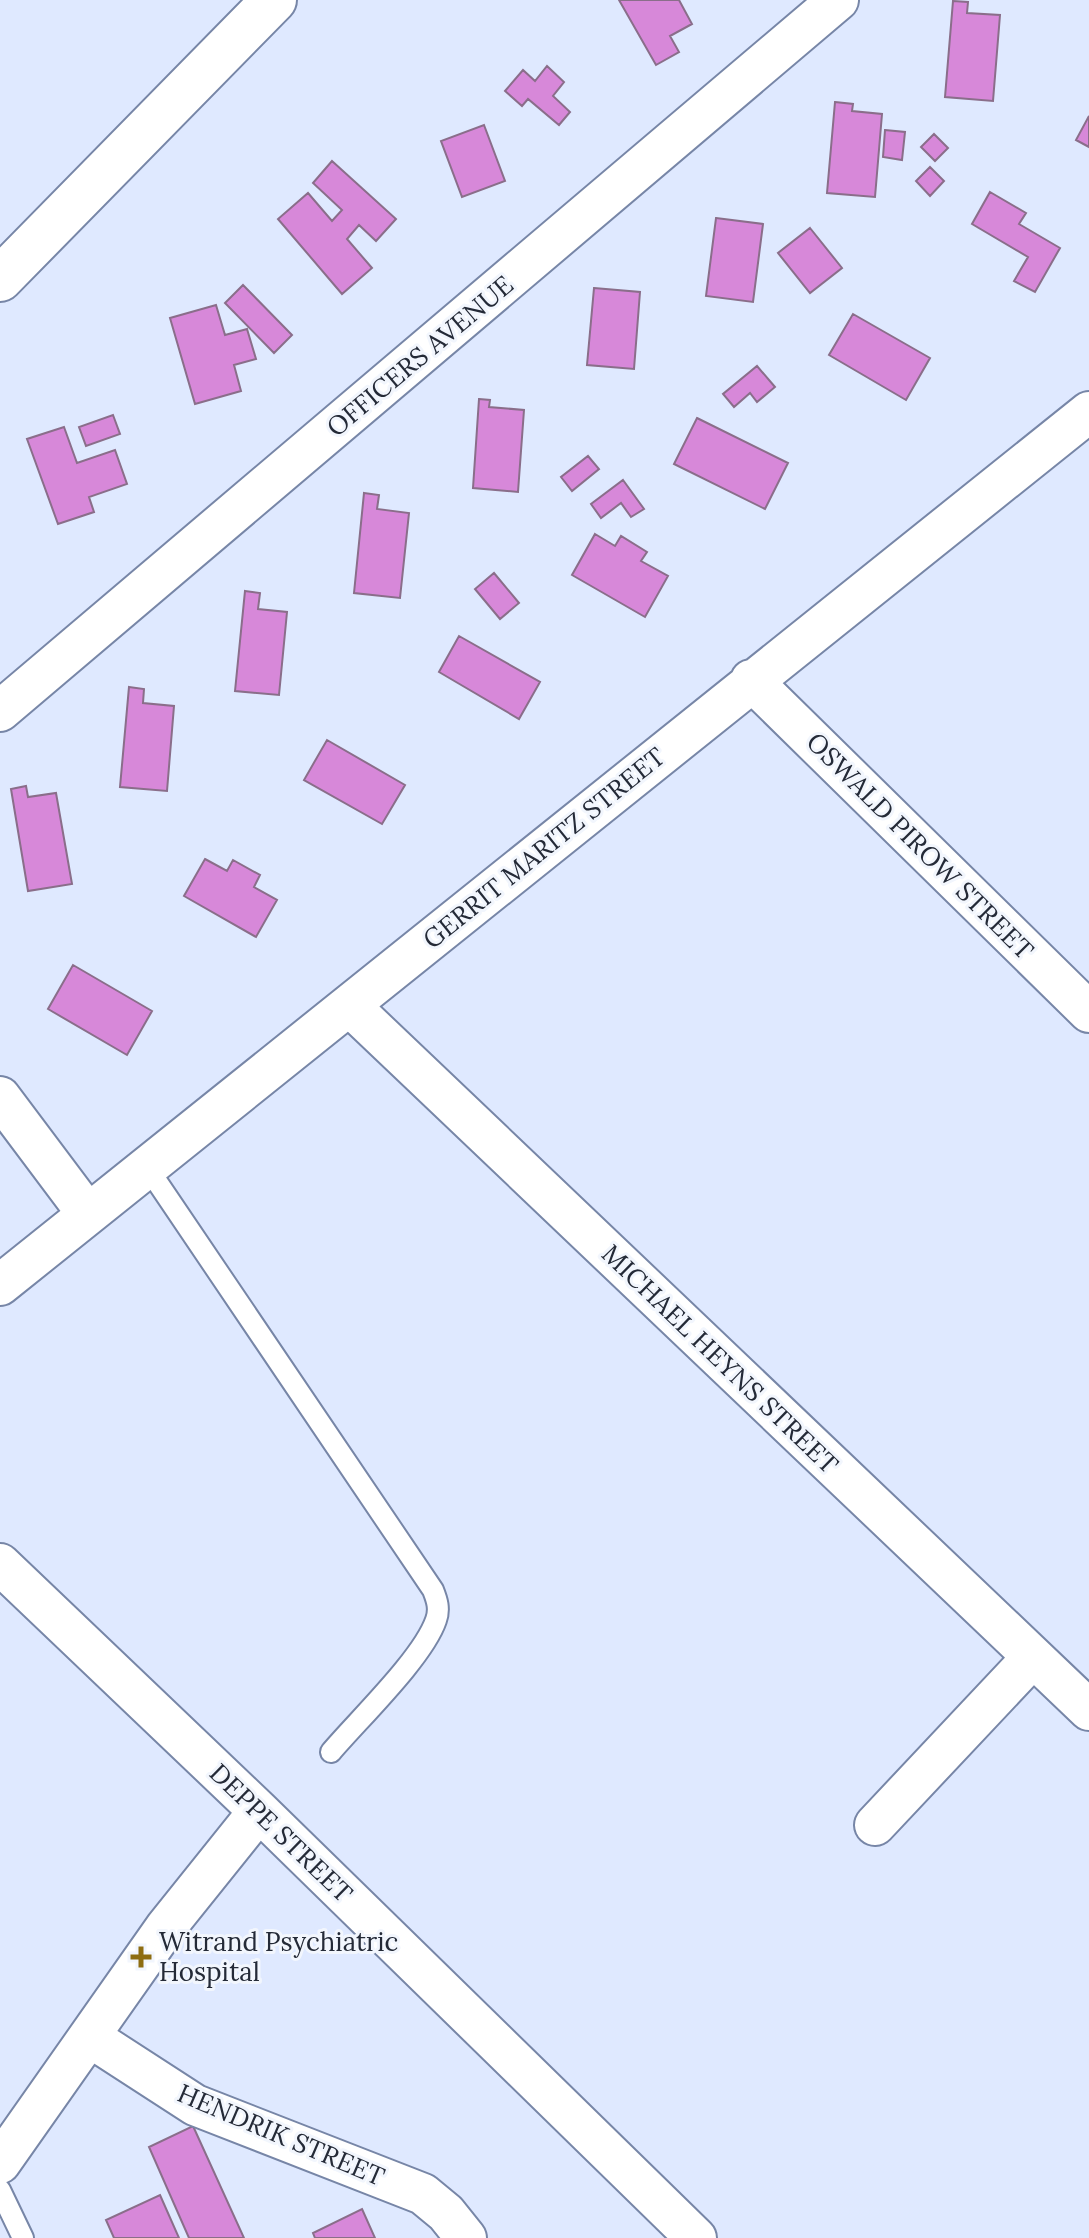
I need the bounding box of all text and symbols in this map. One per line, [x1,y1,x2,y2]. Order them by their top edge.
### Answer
street label: OFFICERS AVENUE [320,268,520,443]
street label: OSWALD PIROW STREET [800,725,1041,966]
street label: GERRIT MARITZ STREET [416,740,672,955]
street label: MICHAEL HEYNS STREET [595,1237,846,1481]
street label: DEPPE STREET [203,1756,360,1909]
place label: Witrand Psychiatric Hospital [159,1925,398,1988]
marker: Witrand Psychiatric Hospital [130,1946,152,1968]
street label: HENDRIK STREET [173,2076,390,2193]

